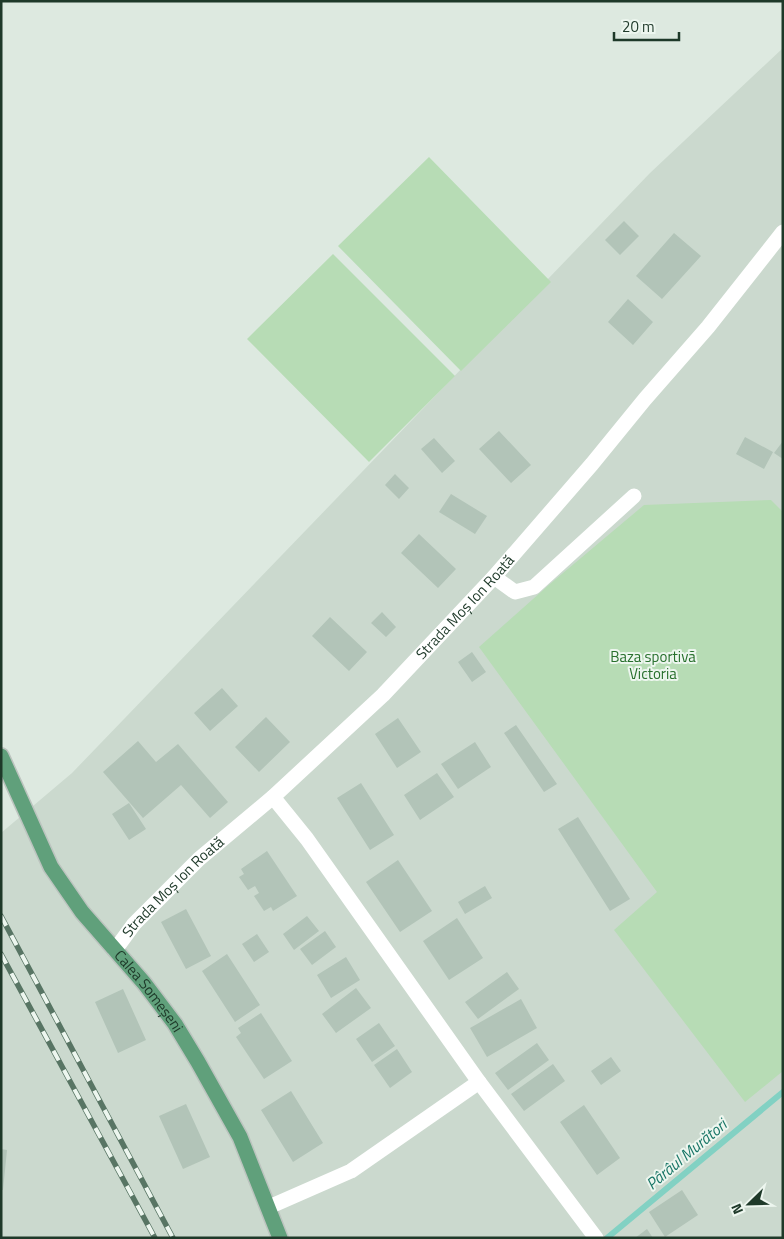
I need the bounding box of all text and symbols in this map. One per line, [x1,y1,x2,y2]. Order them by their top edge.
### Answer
scale bar [614,10,679,42]
text: 20 m [622,15,655,38]
street label: Strada Moș Ion Roată [410,549,520,664]
park label: Baza sportivă Victoria [610,645,696,685]
street label: Strada Moș Ion Roată [116,830,229,942]
street label: Calea Someșeni [109,945,189,1036]
water label: Pârâul Murători [640,1112,733,1195]
north arrow [724,1179,774,1229]
text: N [725,1201,748,1218]

